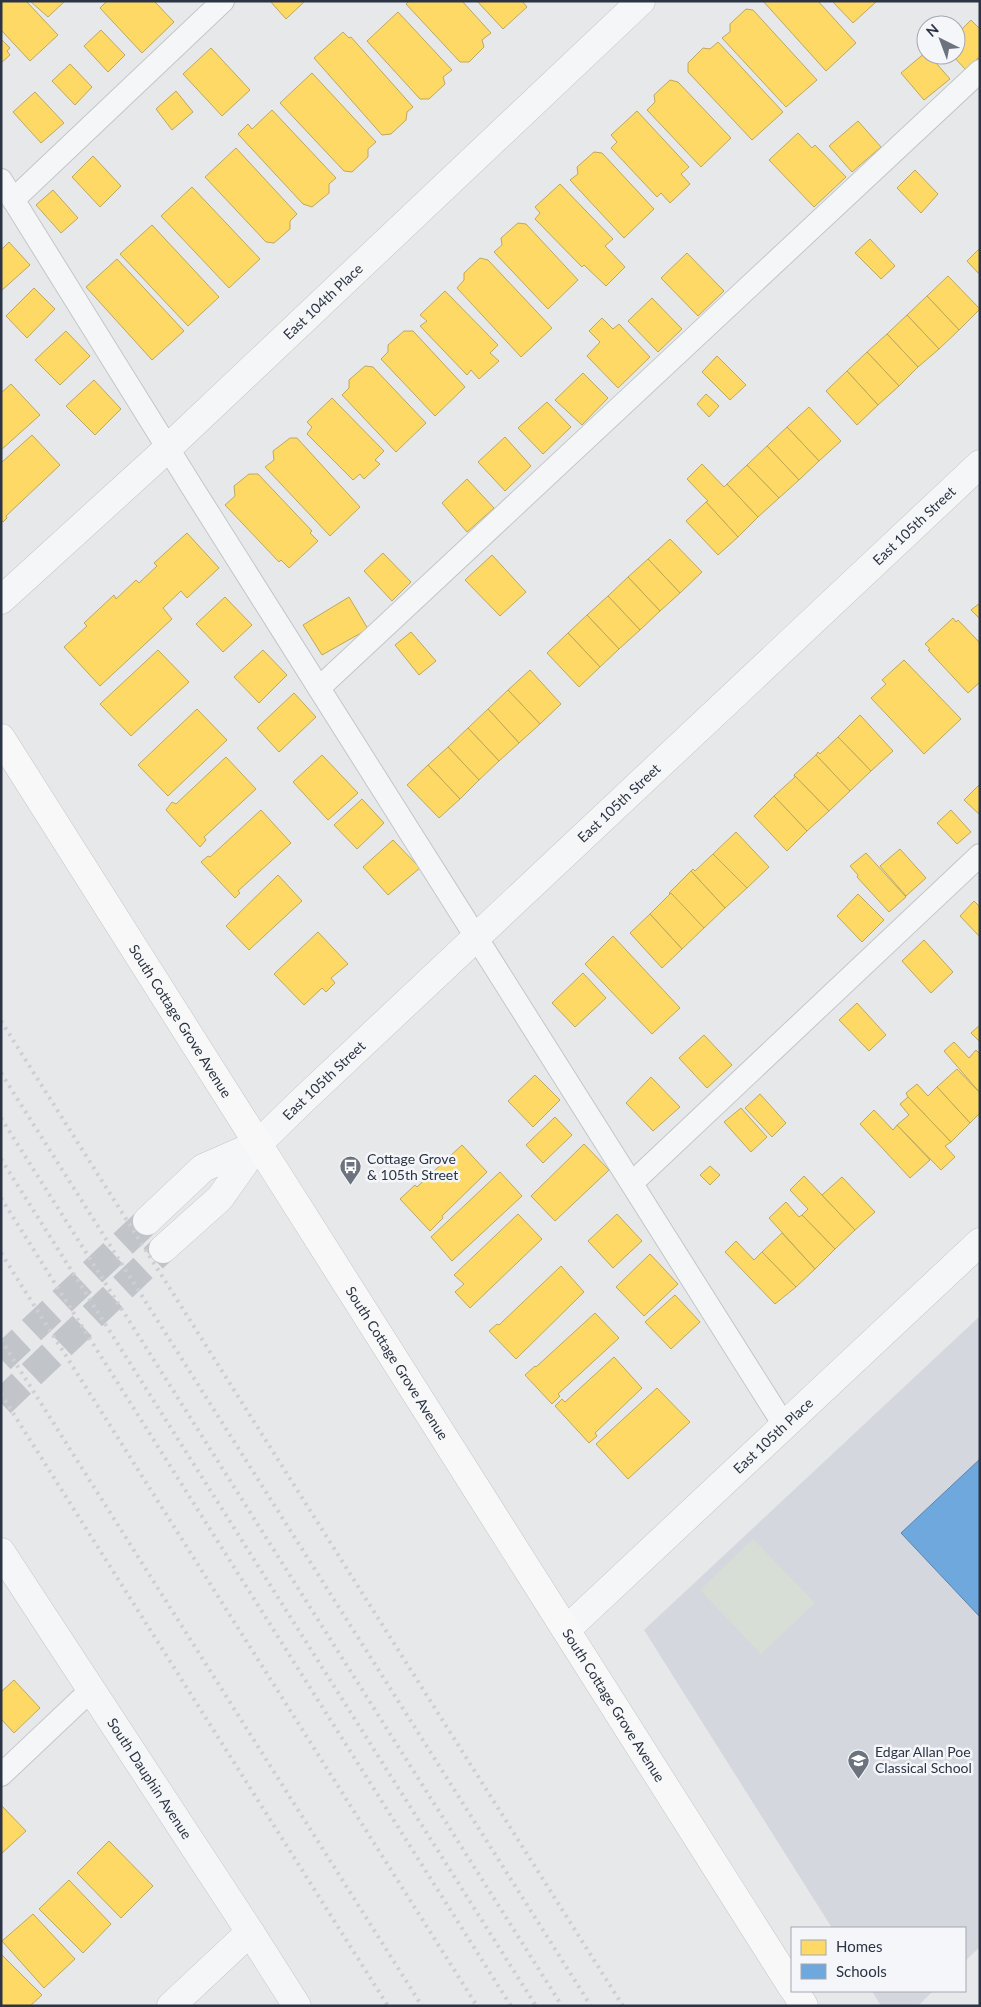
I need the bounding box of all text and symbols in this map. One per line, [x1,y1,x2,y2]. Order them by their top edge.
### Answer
north arrow [916,15,966,65]
text: N [922,20,942,40]
street label: East 104th Place [279,260,366,343]
street label: East 105th Street [869,483,959,568]
street label: East 105th Street [574,760,664,846]
street label: South Cottage Grove Avenue [126,941,235,1101]
street label: East 105th Street [279,1037,368,1123]
place label: Cottage Grove & 105th Street [367,1150,458,1183]
bus stop icon: Cottage Grove & 105th Street [339,1155,363,1186]
street label: South Cottage Grove Avenue [343,1283,452,1443]
street label: East 105th Place [729,1394,816,1477]
street label: South Cottage Grove Avenue [559,1625,669,1785]
street label: South Dauphin Avenue [104,1715,196,1842]
place label: Edgar Allan Poe Classical School [875,1743,972,1776]
school or university icon: Edgar Allan Poe Classical School [847,1748,871,1779]
legend [791,1927,966,1992]
text: Homes [836,1937,882,1955]
text: Schools [836,1962,887,1980]

